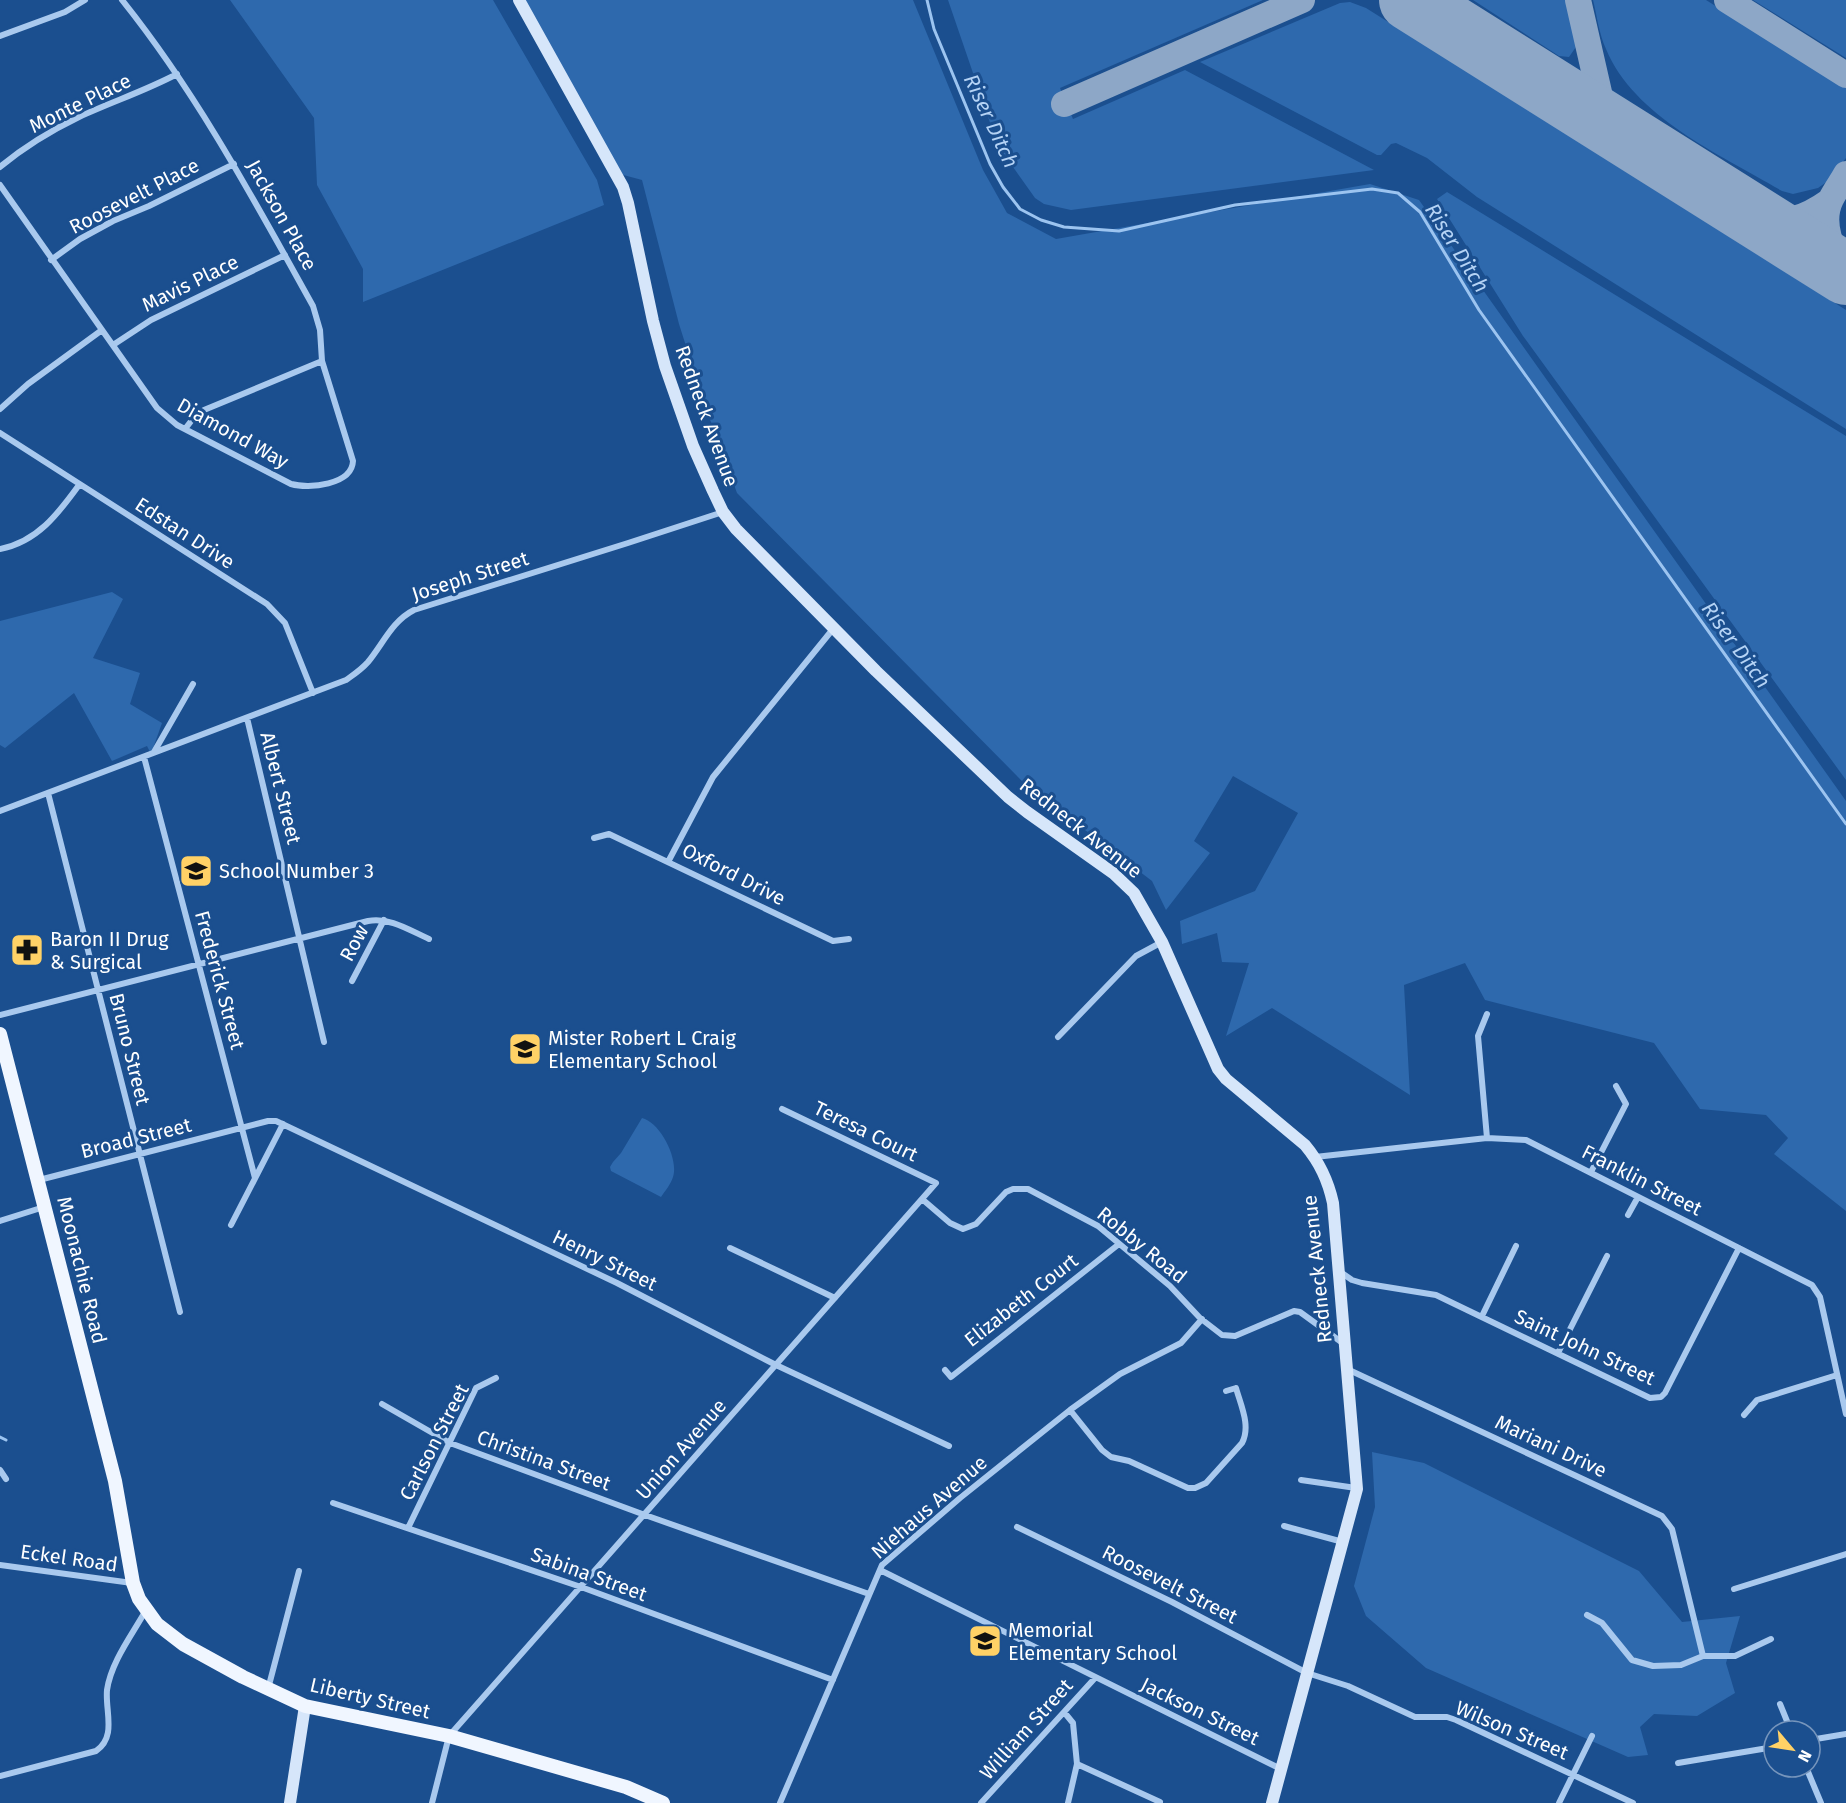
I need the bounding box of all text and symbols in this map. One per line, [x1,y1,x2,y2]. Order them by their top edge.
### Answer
street label: Monte Place [25,68,135,138]
water label: Riser Ditch [958,70,1024,172]
street label: Roosevelt Place [65,153,203,239]
street label: Jackson Place [242,155,322,275]
water label: Riser Ditch [1419,198,1495,298]
street label: Mavis Place [138,249,242,317]
street label: Redneck Avenue [670,342,744,490]
street label: Diamond Way [173,393,293,474]
street label: Edstan Drive [131,492,239,574]
street label: Joseph Street [409,546,532,606]
water label: Riser Ditch [1696,597,1776,693]
street label: Albert Street [255,729,307,847]
street label: Redneck Avenue [1015,773,1147,883]
street label: Oxford Drive [678,838,790,910]
school or university icon: School Number 3 [178,853,214,889]
place label: School Number 3 [219,859,374,883]
street label: Frederick Street [190,908,250,1053]
street label: Row [335,921,373,965]
place label: Baron II Drug & Surgical [50,927,169,974]
pharmacy icon: Baron II Drug & Surgical [9,932,45,968]
street label: Bruno Street [105,991,156,1108]
place label: Mister Robert L Craig Elementary School [548,1026,737,1073]
school or university icon: Mister Robert L Craig Elementary School [507,1031,543,1067]
street label: Teresa Court [810,1096,923,1167]
street label: Broad Street [78,1112,195,1163]
street label: Franklin Street [1578,1139,1707,1221]
street label: Moonachie Road [52,1194,112,1346]
street label: Redneck Avenue [1297,1194,1337,1344]
street label: Robby Road [1092,1202,1192,1288]
street label: Henry Street [549,1224,662,1296]
street label: Elizabeth Court [959,1248,1083,1352]
street label: Saint John Street [1511,1304,1660,1390]
street label: Carlson Street [394,1379,474,1504]
street label: Union Avenue [631,1394,731,1504]
street label: Mariani Drive [1491,1410,1611,1482]
street label: Christina Street [474,1425,615,1496]
street label: Niehaus Avenue [866,1450,992,1564]
street label: Eckel Road [19,1539,119,1577]
street label: Roosevelt Street [1098,1540,1242,1629]
street label: Sabina Street [528,1542,651,1606]
place label: Memorial Elementary School [1008,1618,1177,1665]
school or university icon: Memorial Elementary School [967,1623,1003,1659]
street label: Jackson Street [1137,1672,1264,1750]
street label: Liberty Street [308,1673,433,1724]
street label: William Street [975,1673,1078,1784]
street label: Wilson Street [1452,1695,1573,1765]
north arrow [1762,1719,1822,1779]
text: N [1794,1747,1816,1765]

